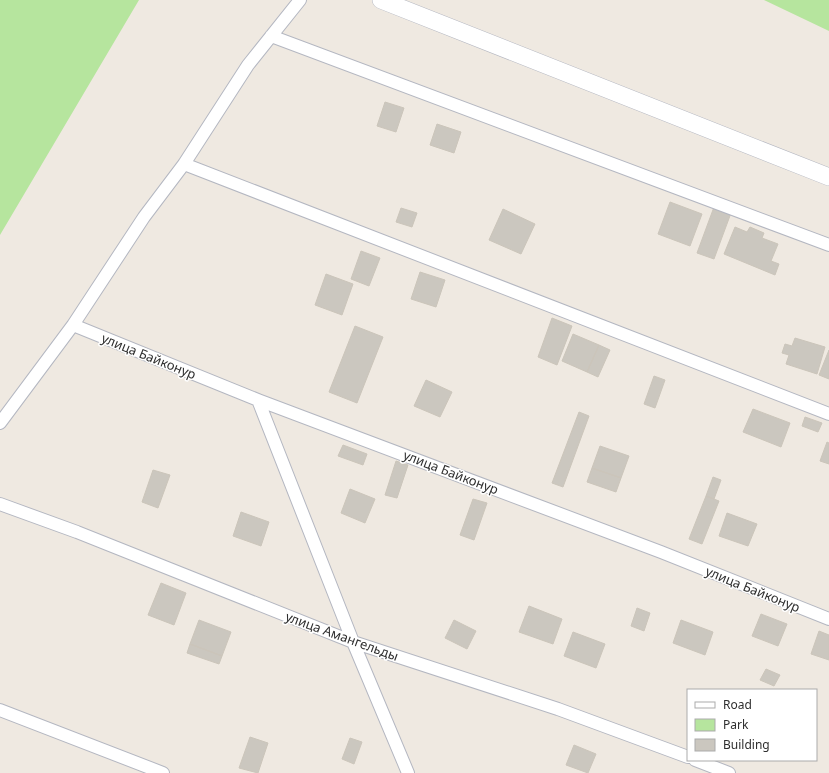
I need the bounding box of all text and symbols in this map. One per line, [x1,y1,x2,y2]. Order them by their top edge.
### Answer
street label: улица Байконур [99,329,199,383]
street label: улица Байконур [401,446,501,498]
street label: улица Байконур [703,562,803,616]
street label: улица Амангельды [283,607,401,665]
legend [687,689,817,761]
text: Road [723,696,752,713]
text: Park [723,716,749,733]
text: Building [723,736,770,753]

